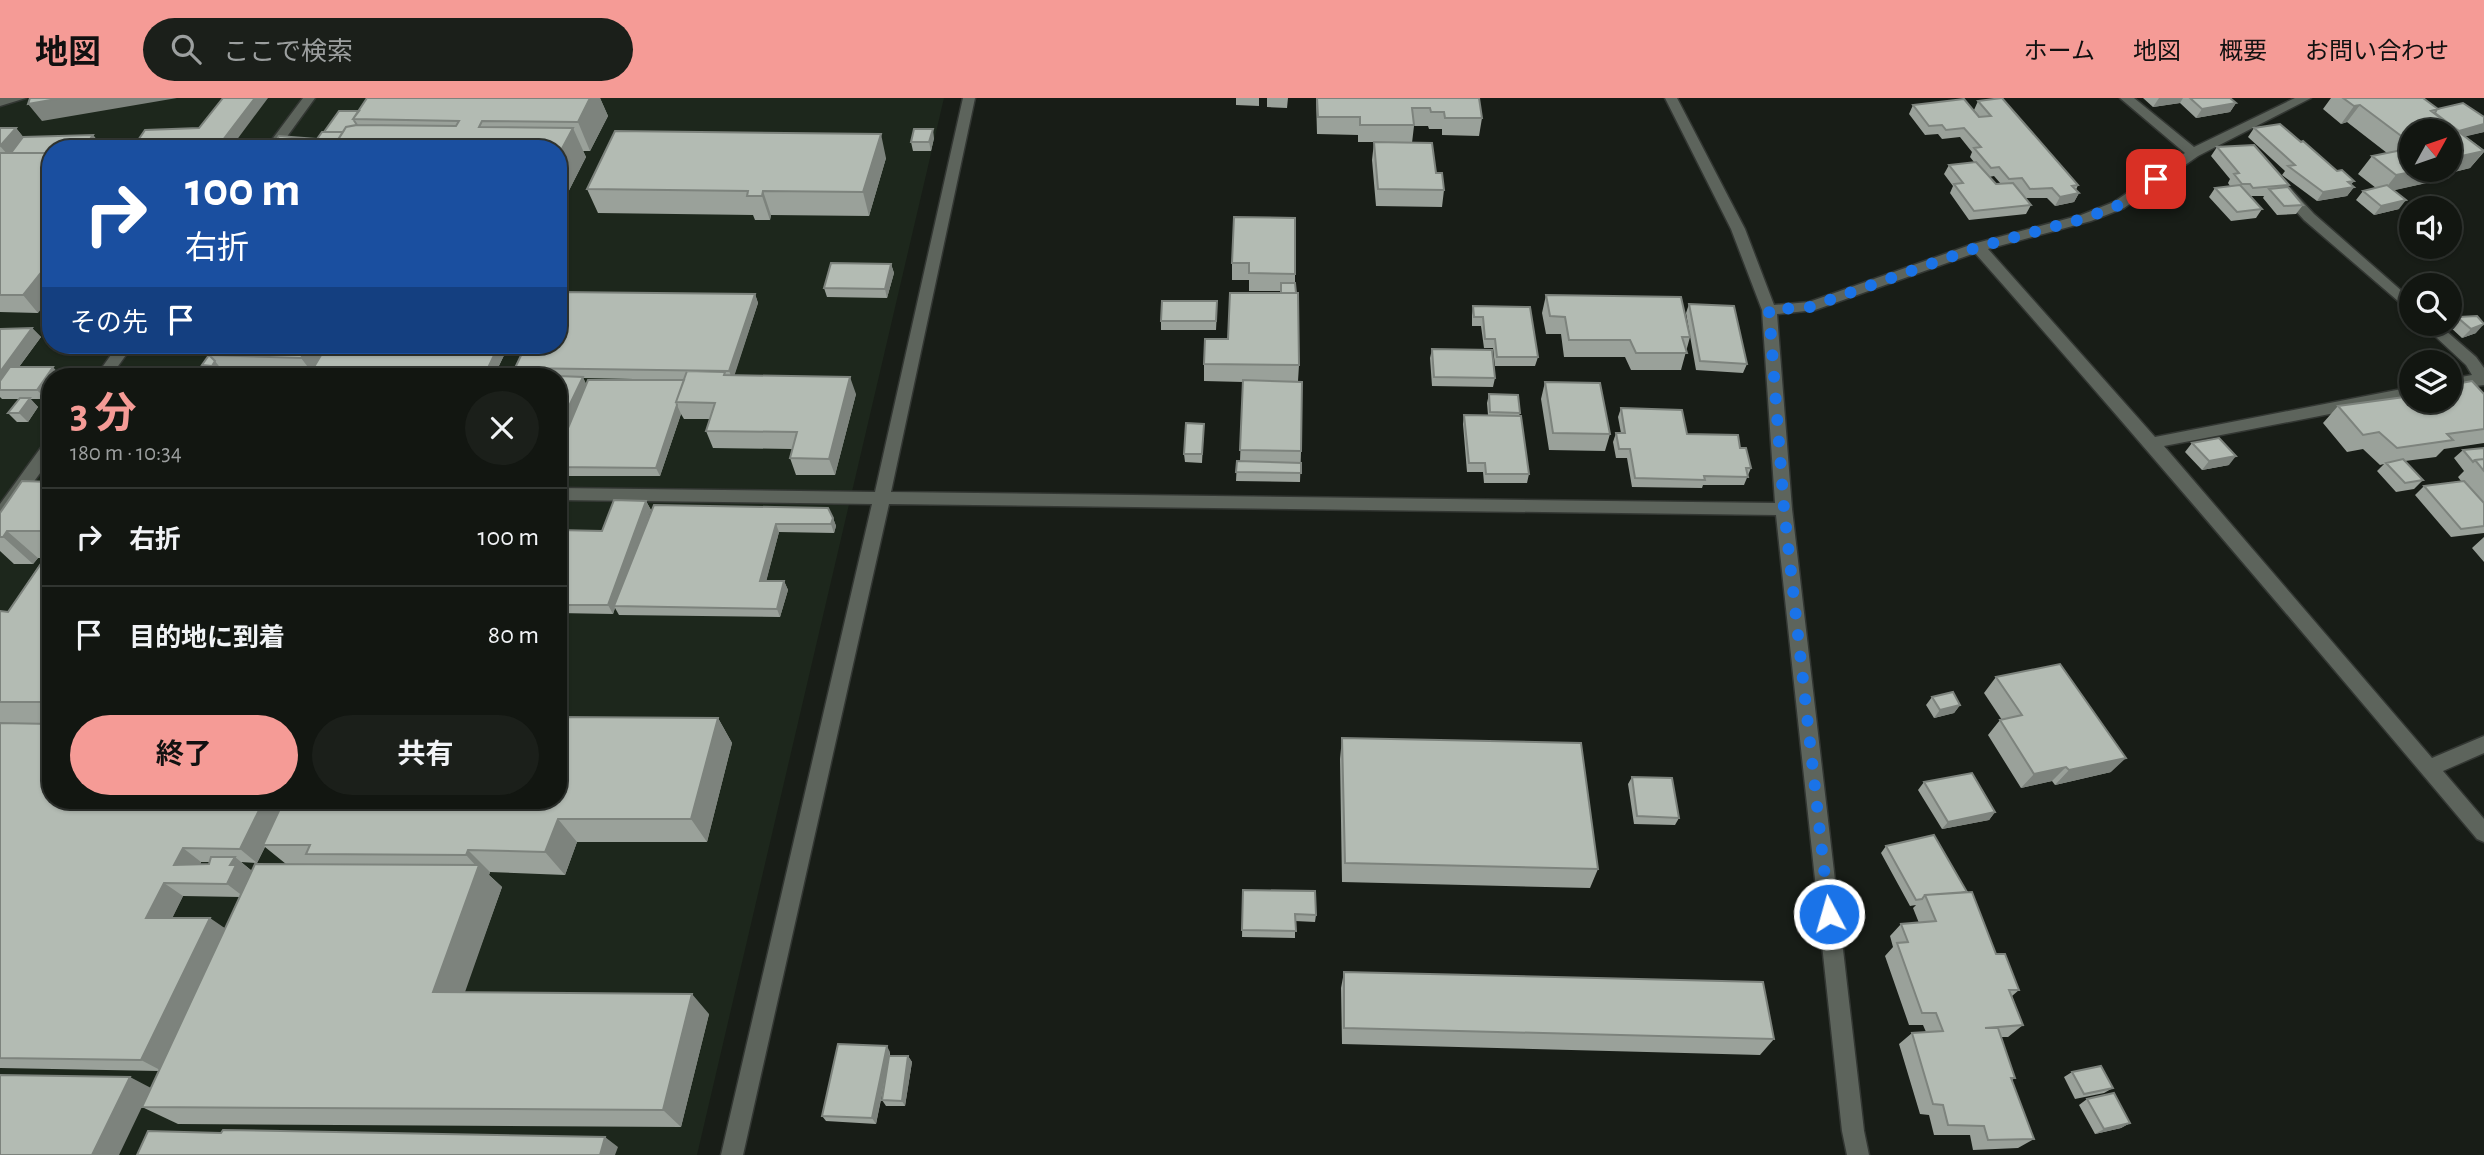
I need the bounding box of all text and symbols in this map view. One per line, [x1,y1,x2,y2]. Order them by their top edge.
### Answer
search box [143,18,633,81]
icon: search [167,30,205,68]
text: 地図 [35,37,101,70]
text: ここで検索 [223,39,353,65]
text: ホーム [2024,40,2095,64]
text: 地図 [2133,40,2181,64]
text: 概要 [2219,40,2267,64]
text: お問い合わせ [2305,40,2449,64]
north arrow [2399,119,2462,182]
map controls [2399,119,2462,413]
pin [2126,149,2186,209]
icon: arrive [2137,160,2175,198]
text: 100 m [185,166,301,215]
icon: right [70,168,161,259]
button: sound [2399,196,2462,259]
text: 右折 [185,232,249,264]
button: search [2399,273,2462,336]
icon: arrive [162,301,200,339]
text: その先 [70,310,148,336]
button: layers [2399,350,2462,413]
button: close [465,391,539,465]
text: 3 分 [70,393,136,435]
text: 180 m · 10:34 [70,442,182,465]
icon: right [70,518,108,556]
text: 100 m [478,524,539,550]
text: 右折 [129,527,181,553]
icon: arrive [70,616,108,654]
text: 80 m [488,622,539,648]
text: 目的地に到着 [129,625,285,651]
button: 終了 [70,715,298,795]
button: 共有 [312,715,539,795]
position arrow [1792,877,1866,951]

